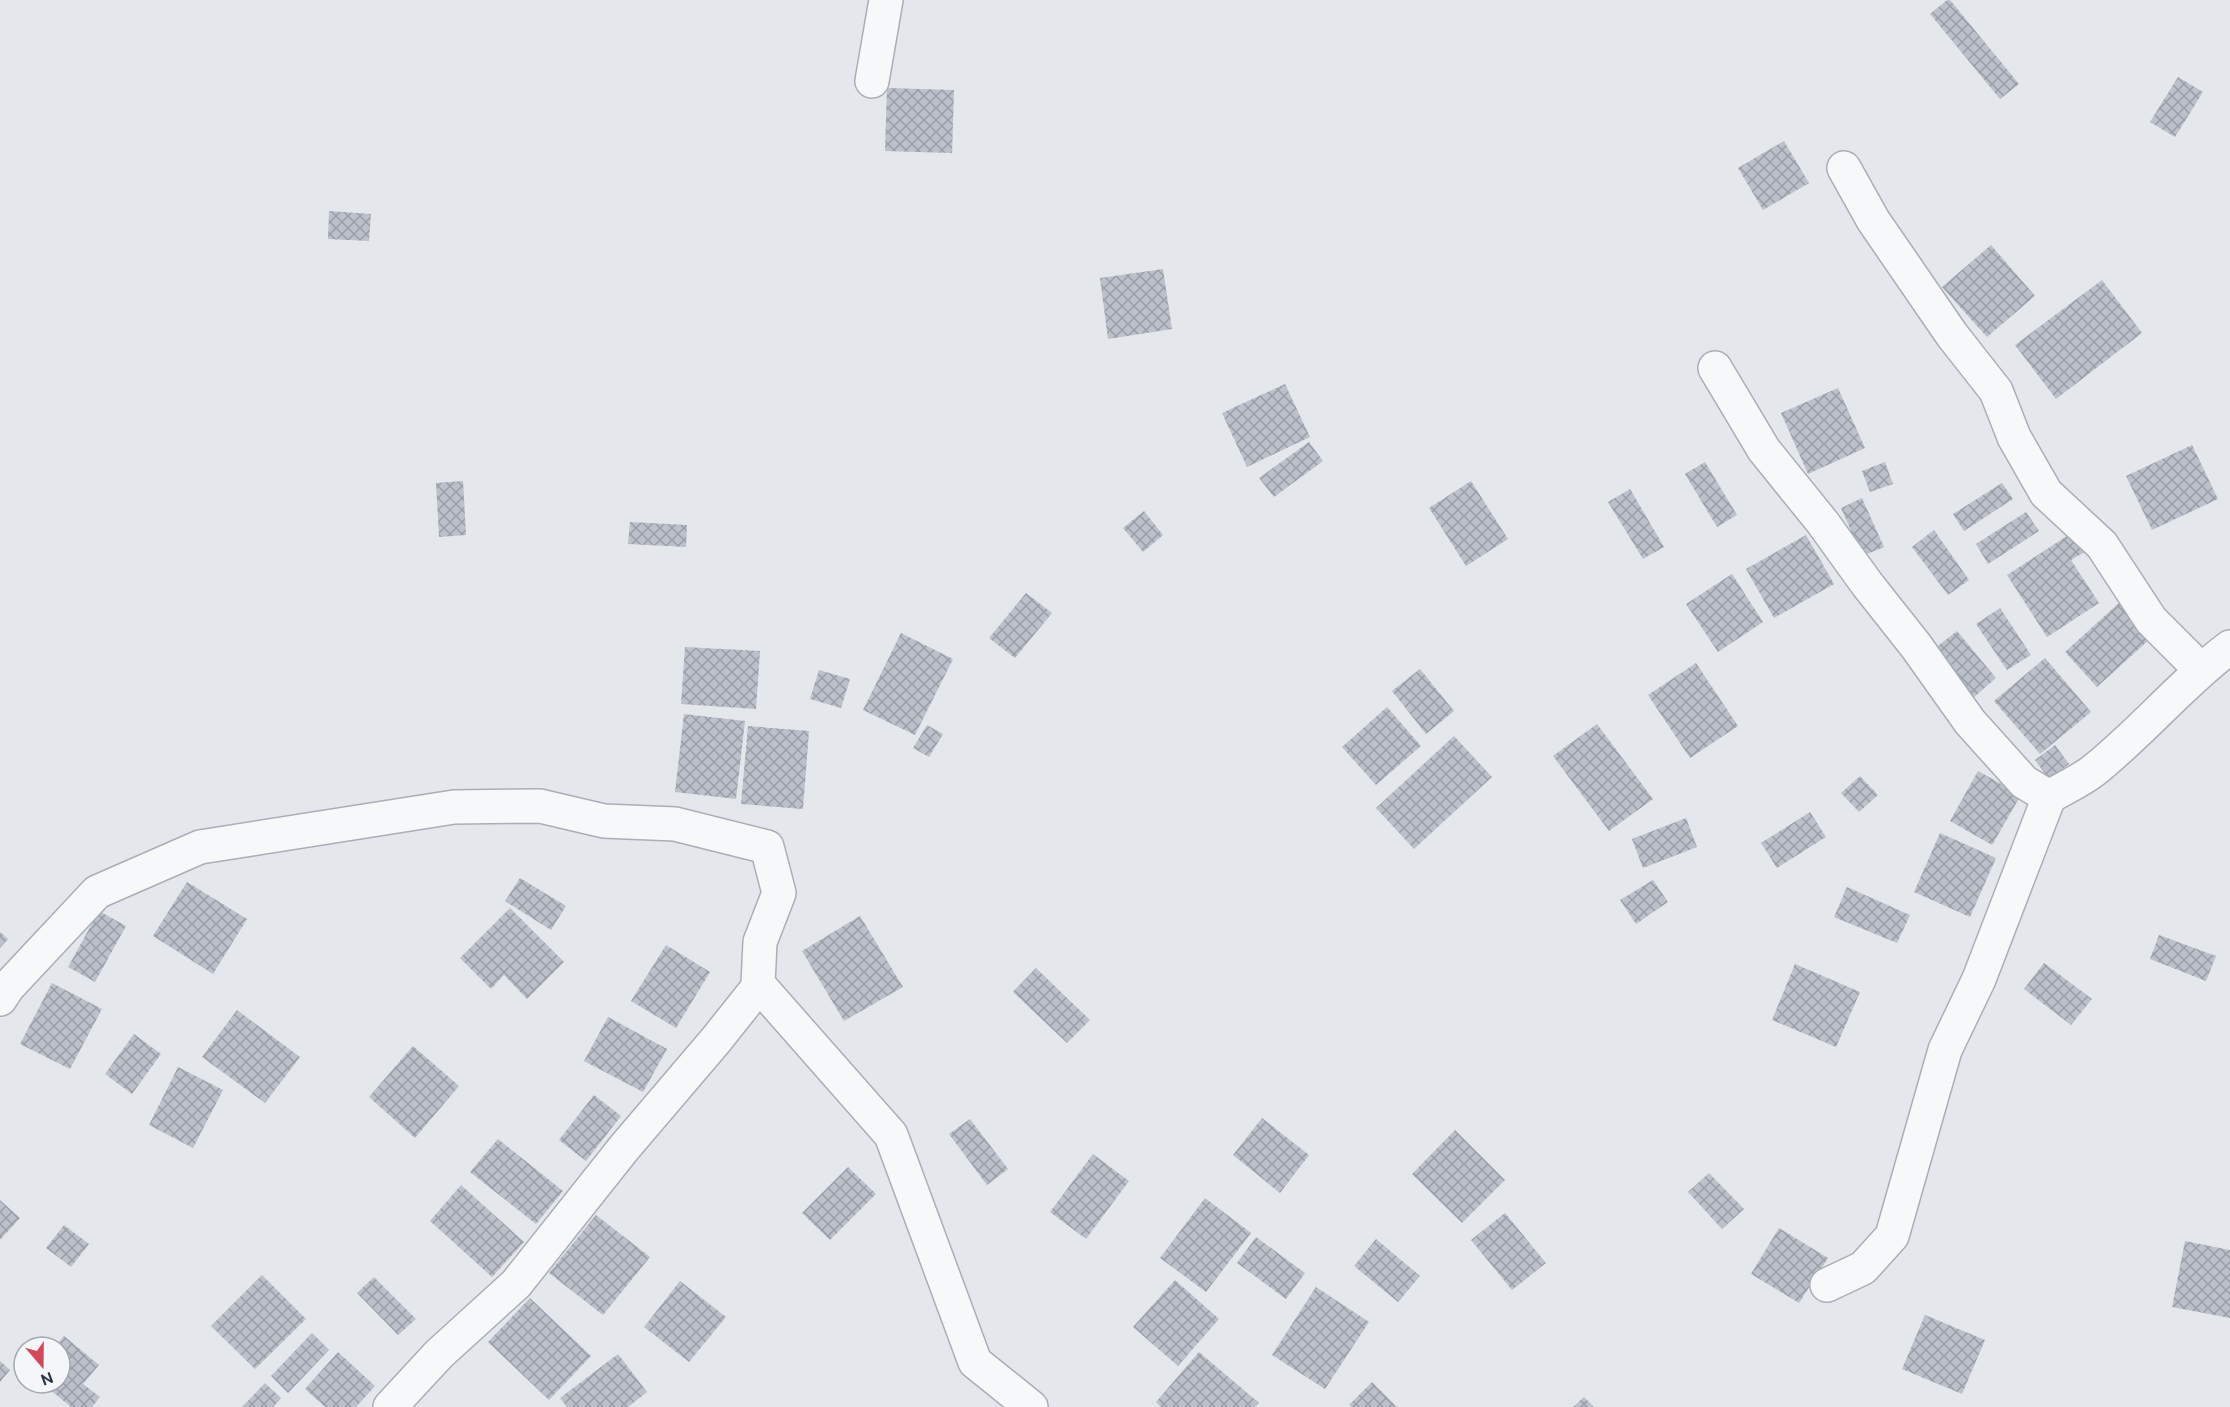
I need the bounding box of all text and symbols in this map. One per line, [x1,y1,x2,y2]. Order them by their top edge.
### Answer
north arrow [12,1335,72,1395]
text: N [38,1369,56,1390]

